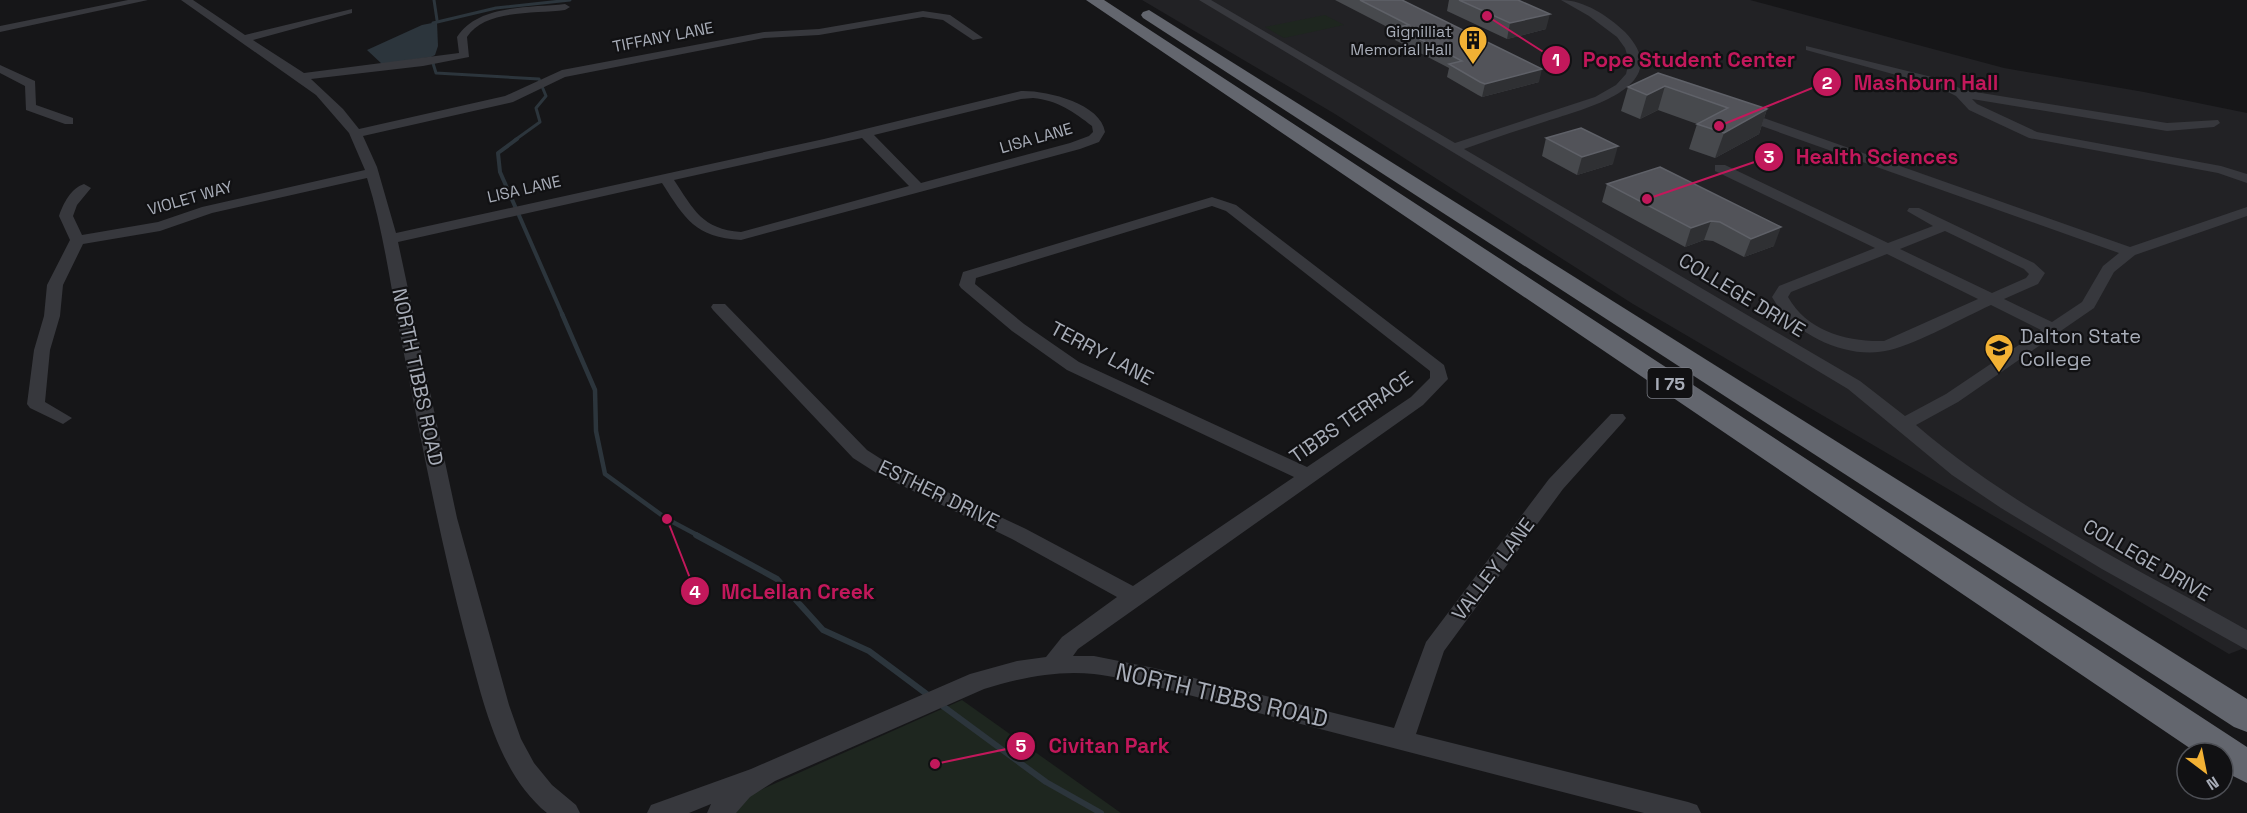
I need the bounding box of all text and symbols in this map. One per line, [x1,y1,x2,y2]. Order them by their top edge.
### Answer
street label: TIFFANY LANE [611,17,715,57]
place label: Gignilliat Memorial Hall [1350,21,1452,60]
building icon: Gignilliat Memorial Hall [1457,24,1489,66]
callout: Pope Student Center [1541,40,1807,79]
text: Pope Student Center [1583,46,1795,73]
text: 1 [1552,48,1560,71]
callout: Mashburn Hall [1812,63,2010,102]
text: Mashburn Hall [1854,69,1998,96]
text: 2 [1822,71,1833,94]
street label: LISA LANE [997,118,1075,158]
callout: Health Sciences [1754,137,1970,176]
text: Health Sciences [1796,143,1958,170]
text: 3 [1764,145,1775,168]
street label: LISA LANE [485,170,563,208]
street label: VIOLET WAY [145,176,235,220]
street label: COLLEGE DRIVE [1674,247,1810,343]
street label: NORTH TIBBS ROAD [386,286,450,468]
street label: TERRY LANE [1046,315,1158,391]
place label: Dalton State College [2020,323,2141,372]
school or university icon: Dalton State College [1983,332,2015,374]
street label: TIBBS TERRACE [1284,365,1418,469]
road number: I 75 [1648,368,1692,398]
street label: ESTHER DRIVE [874,454,1004,534]
street label: VALLEY LANE [1446,512,1540,626]
street label: COLLEGE DRIVE [2078,513,2216,607]
callout: McLellan Creek [680,572,887,611]
text: McLellan Creek [721,578,875,605]
text: 4 [689,580,701,603]
street label: NORTH TIBBS ROAD [1113,656,1331,734]
callout: Civitan Park [1006,727,1181,766]
text: Civitan Park [1049,732,1170,759]
text: 5 [1016,734,1027,757]
north arrow [2175,741,2235,801]
text: N [2203,772,2223,795]

